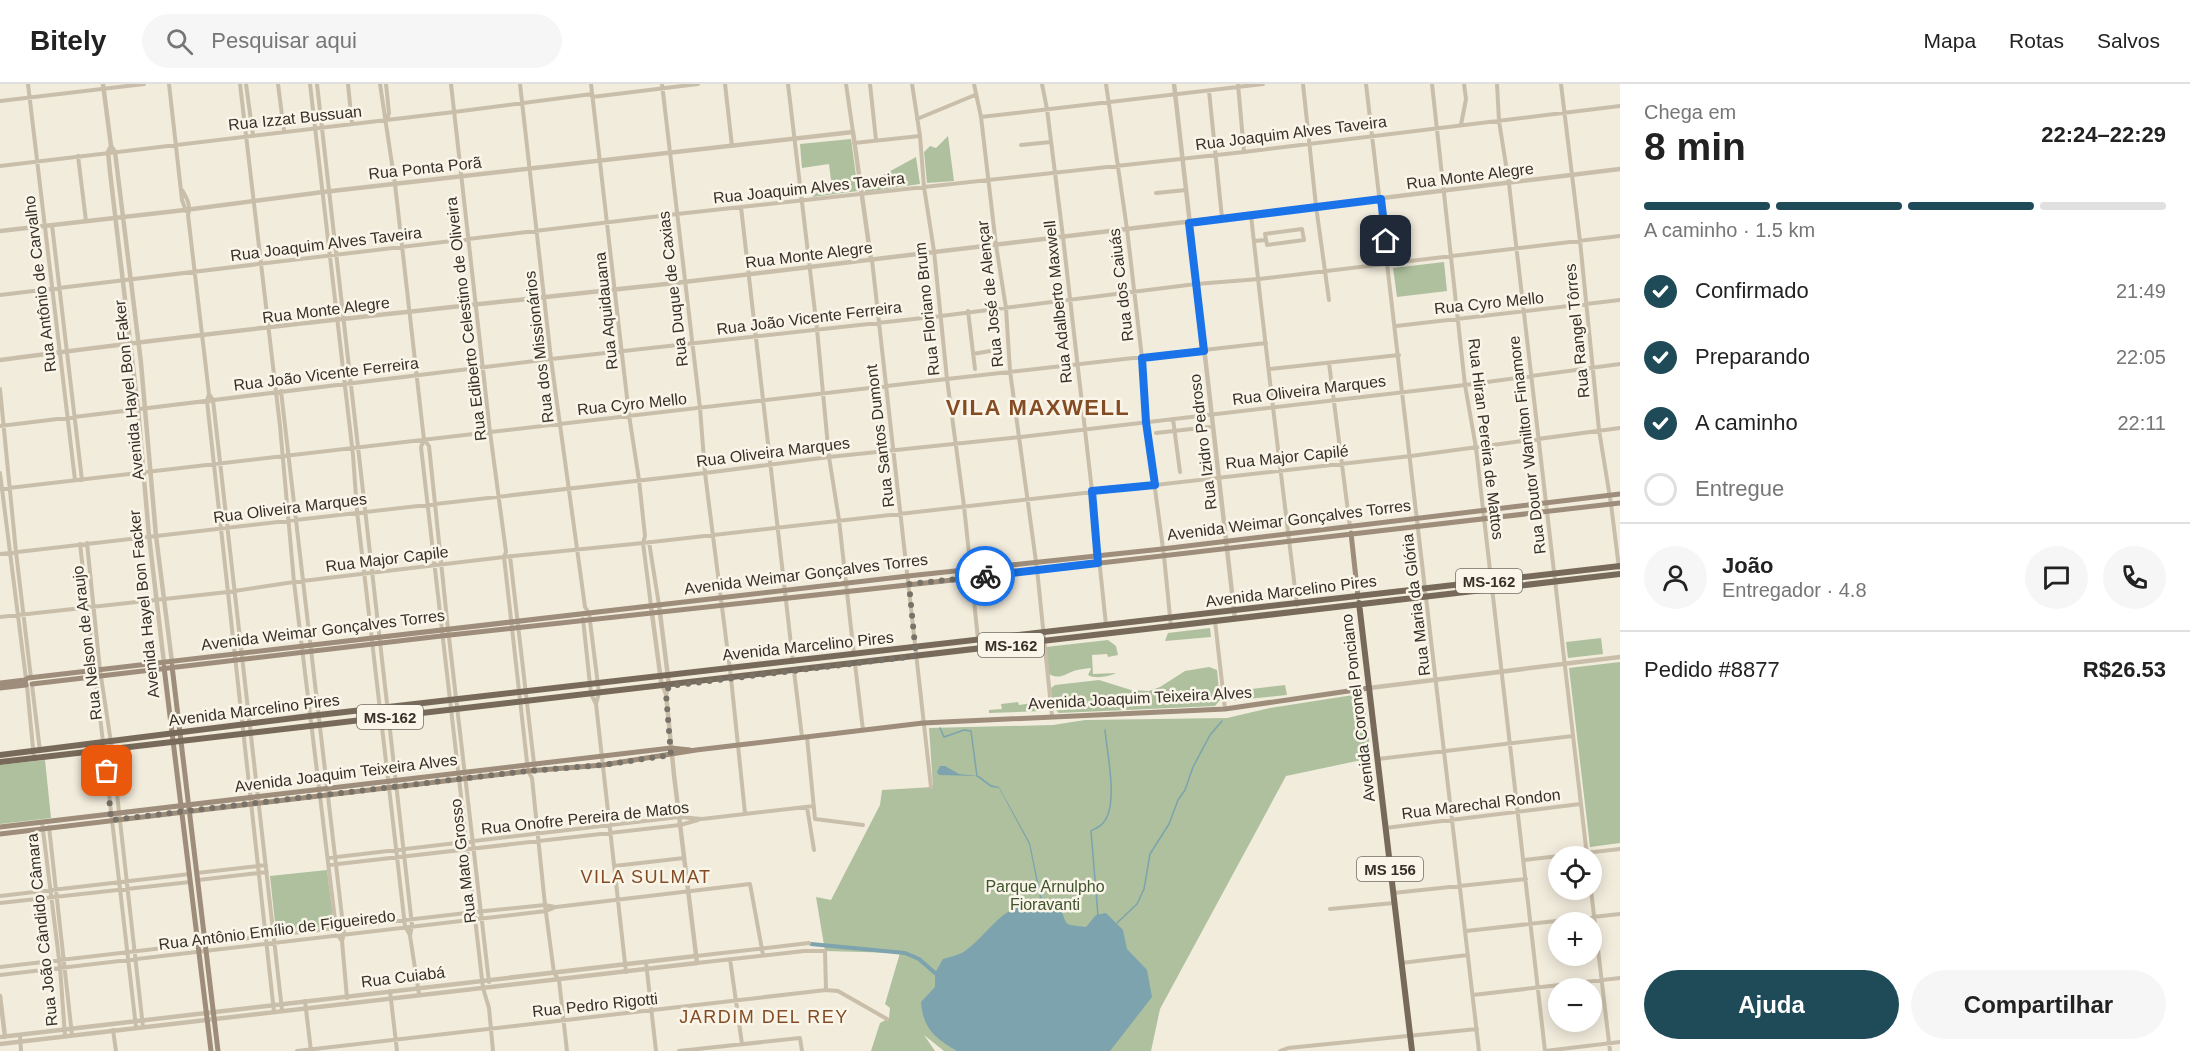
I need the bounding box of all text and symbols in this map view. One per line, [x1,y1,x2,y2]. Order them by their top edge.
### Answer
search box [142,14,562,68]
text: Bitely [30,25,106,56]
icon: search [163,25,196,58]
text: Pesquisar aqui [211,28,357,53]
text: Mapa [1924,29,1976,52]
text: Rotas [2009,29,2064,52]
text: Salvos [2097,29,2160,52]
text: Chega em [1644,101,1736,123]
street label: Rua Izzat Bussuan [227,103,363,133]
street label: Rua Joaquim Alves Taveira [1194,113,1388,153]
text: 22:24–22:29 [2041,122,2166,147]
text: 8 min [1644,125,1746,168]
street label: Rua Ponta Porã [367,154,483,182]
street label: Rua Monte Alegre [1405,160,1535,192]
street label: Rua Joaquim Alves Taveira [712,169,906,207]
street label: Rua Antônio de Carvalho [21,195,59,373]
street label: Rua Ediberto Celestino de Oliveira [443,196,489,442]
street label: Rua Duque de Caxias [655,210,691,368]
pin [1360,215,1411,266]
street label: Rua José de Alençar [974,219,1006,368]
text: A caminho · 1.5 km [1644,219,1815,241]
street label: Rua Adalberto Maxwell [1041,220,1075,384]
street label: Rua Joaquim Alves Taveira [229,224,423,264]
icon: home [1369,224,1402,257]
street label: Rua dos Caiuás [1106,227,1136,343]
street label: Rua Monte Alegre [744,239,874,271]
street label: Rua Floriano Brum [912,241,942,377]
street label: Rua Aquidauana [591,251,621,371]
street label: Rua Rangel Tôrres [1561,263,1593,399]
street label: Rua dos Missionários [521,270,557,424]
icon: check [1644,275,1677,308]
text: Confirmado [1695,278,1809,303]
text: 21:49 [2116,280,2166,302]
street label: Rua Cyro Mello [1433,289,1545,317]
street label: Rua Monte Alegre [261,294,391,326]
street label: Avenida Hayel Bon Faker [111,298,147,481]
street label: Rua João Vicente Ferreira [715,298,903,338]
street label: Rua Doutor Wanilton Finamore [1505,335,1549,555]
street label: Rua Hiran Pereira de Mattos [1465,337,1507,541]
icon: check [1644,341,1677,374]
text: Preparando [1695,344,1810,369]
text: 22:05 [2116,346,2166,368]
street label: Rua João Vicente Ferreira [232,354,420,394]
street label: Rua Santos Dumont [863,363,897,509]
street label: Rua Oliveira Marques [1231,372,1387,408]
street label: Rua Izidro Pedroso [1186,373,1220,511]
street label: Rua Cyro Mello [576,390,688,418]
district label: VILA MAXWELL [946,395,1130,420]
icon: check [1644,407,1677,440]
text: A caminho [1695,410,1798,435]
text: 22:11 [2117,412,2166,434]
street label: Rua Oliveira Marques [695,434,851,470]
street label: Rua Major Capilé [1225,442,1349,472]
text: Entregue [1695,476,1784,501]
street label: Rua Oliveira Marques [212,490,368,526]
street label: Avenida Weimar Gonçalves Torres [1166,497,1412,543]
street label: Avenida Hayel Bon Facker [126,508,162,699]
street label: Rua Maria da Glória [1399,533,1433,677]
street label: Rua Major Capile [325,543,449,575]
courier [955,546,1015,606]
button: person [1644,546,1707,609]
button: chat [2025,546,2088,609]
button: phone [2103,546,2166,609]
street label: Avenida Weimar Gonçalves Torres [683,551,929,597]
text: João [1722,553,1773,578]
icon: bike [969,560,1002,593]
street label: Rua Nelson de Araujo [69,565,105,721]
road number: MS-162 [1456,569,1522,593]
street label: Avenida Marcelino Pires [1204,572,1378,610]
text: Entregador · 4.8 [1722,579,1867,601]
street label: Avenida Weimar Gonçalves Torres [200,607,446,653]
street label: Avenida Coronel Ponciano [1338,613,1378,803]
street label: Avenida Marcelino Pires [721,629,895,663]
road number: MS-162 [978,633,1044,657]
text: Pedido #8877 [1644,657,1780,682]
text: R$26.53 [2083,657,2166,682]
street label: Avenida Joaquim Teixeira Alves [1027,684,1253,712]
street label: Avenida Marcelino Pires [167,691,341,729]
road number: MS-162 [357,705,423,729]
pin [81,745,132,796]
street label: Avenida Joaquim Teixeira Alves [234,751,458,795]
icon: bag [90,754,123,787]
street label: Rua Marechal Rondon [1401,786,1561,822]
street label: Rua Mato Grosso [447,798,479,924]
street label: Rua Onofre Pereira de Matos [480,799,690,837]
street label: Rua João Cândido Câmara [23,833,61,1027]
map controls [1548,846,1602,1032]
button: locate [1548,846,1602,900]
road number: MS 156 [1357,857,1423,881]
district label: VILA SULMAT [580,867,712,887]
park label: Parque Arnulpho Fioravanti [985,878,1105,913]
street label: Rua Antônio Emílio de Figueiredo [158,907,396,953]
button: + [1548,912,1602,966]
street label: Rua Cuiabá [360,963,446,991]
button: Ajuda [1644,970,1899,1039]
button: Compartilhar [1911,970,2166,1039]
button: − [1548,978,1602,1032]
street label: Rua Pedro Rigotti [531,990,659,1020]
district label: JARDIM DEL REY [679,1007,849,1027]

